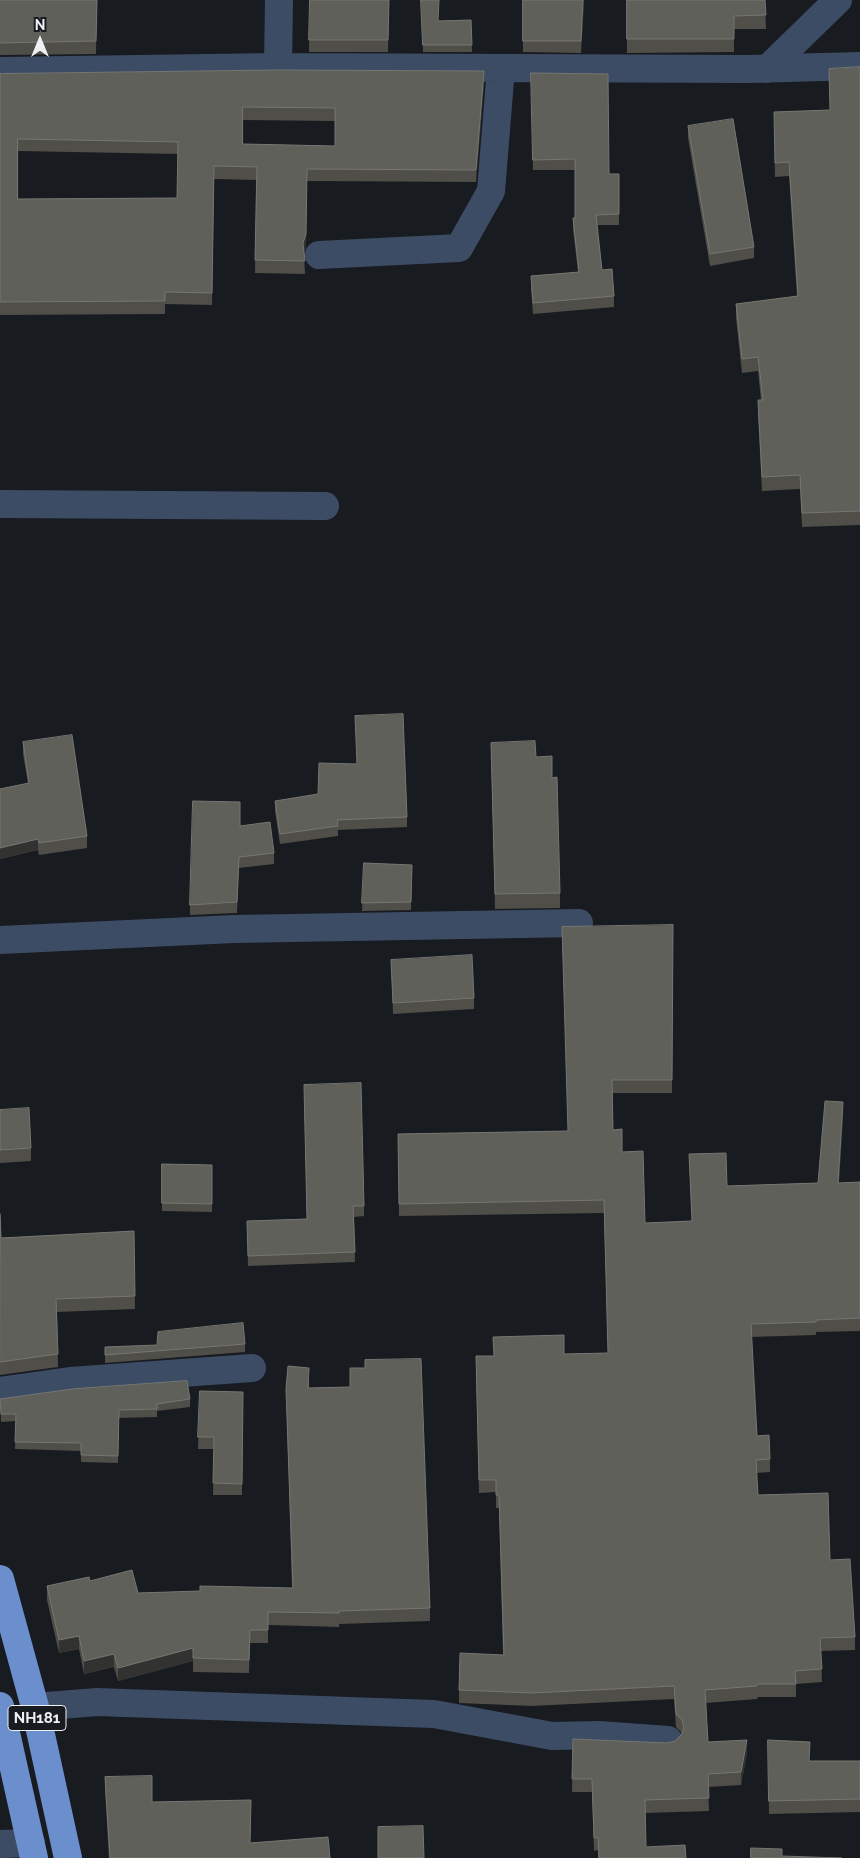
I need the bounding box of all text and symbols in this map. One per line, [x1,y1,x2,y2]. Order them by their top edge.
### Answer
north arrow [15,15,65,65]
text: N [35,17,45,33]
road number: NH181 [8,1706,66,1730]

